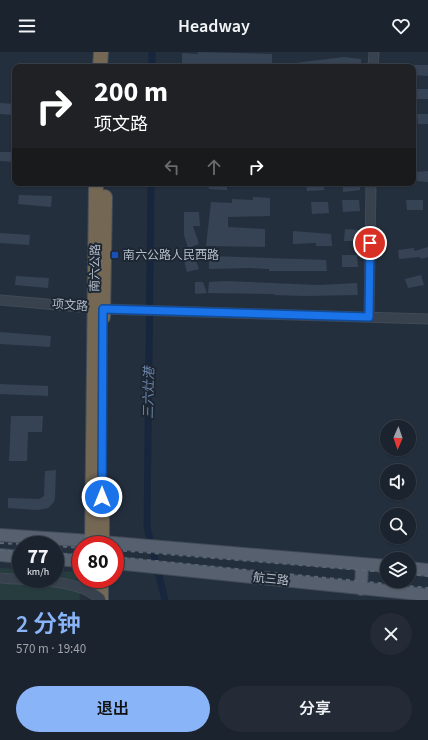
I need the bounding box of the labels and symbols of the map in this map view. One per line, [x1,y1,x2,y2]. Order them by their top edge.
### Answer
pin [353,226,387,260]
street label: 南六公路 [87,244,104,292]
place label: 南六公路人民西路 [123,247,219,264]
marker: 南六公路人民西路 [110,250,120,260]
street label: 项文路 [51,296,89,315]
water label: 三六灶港 [140,365,158,419]
north arrow [380,420,416,456]
position arrow [81,476,123,518]
speed limit sign: 80 [72,536,124,588]
street label: 航三路 [252,569,290,590]

